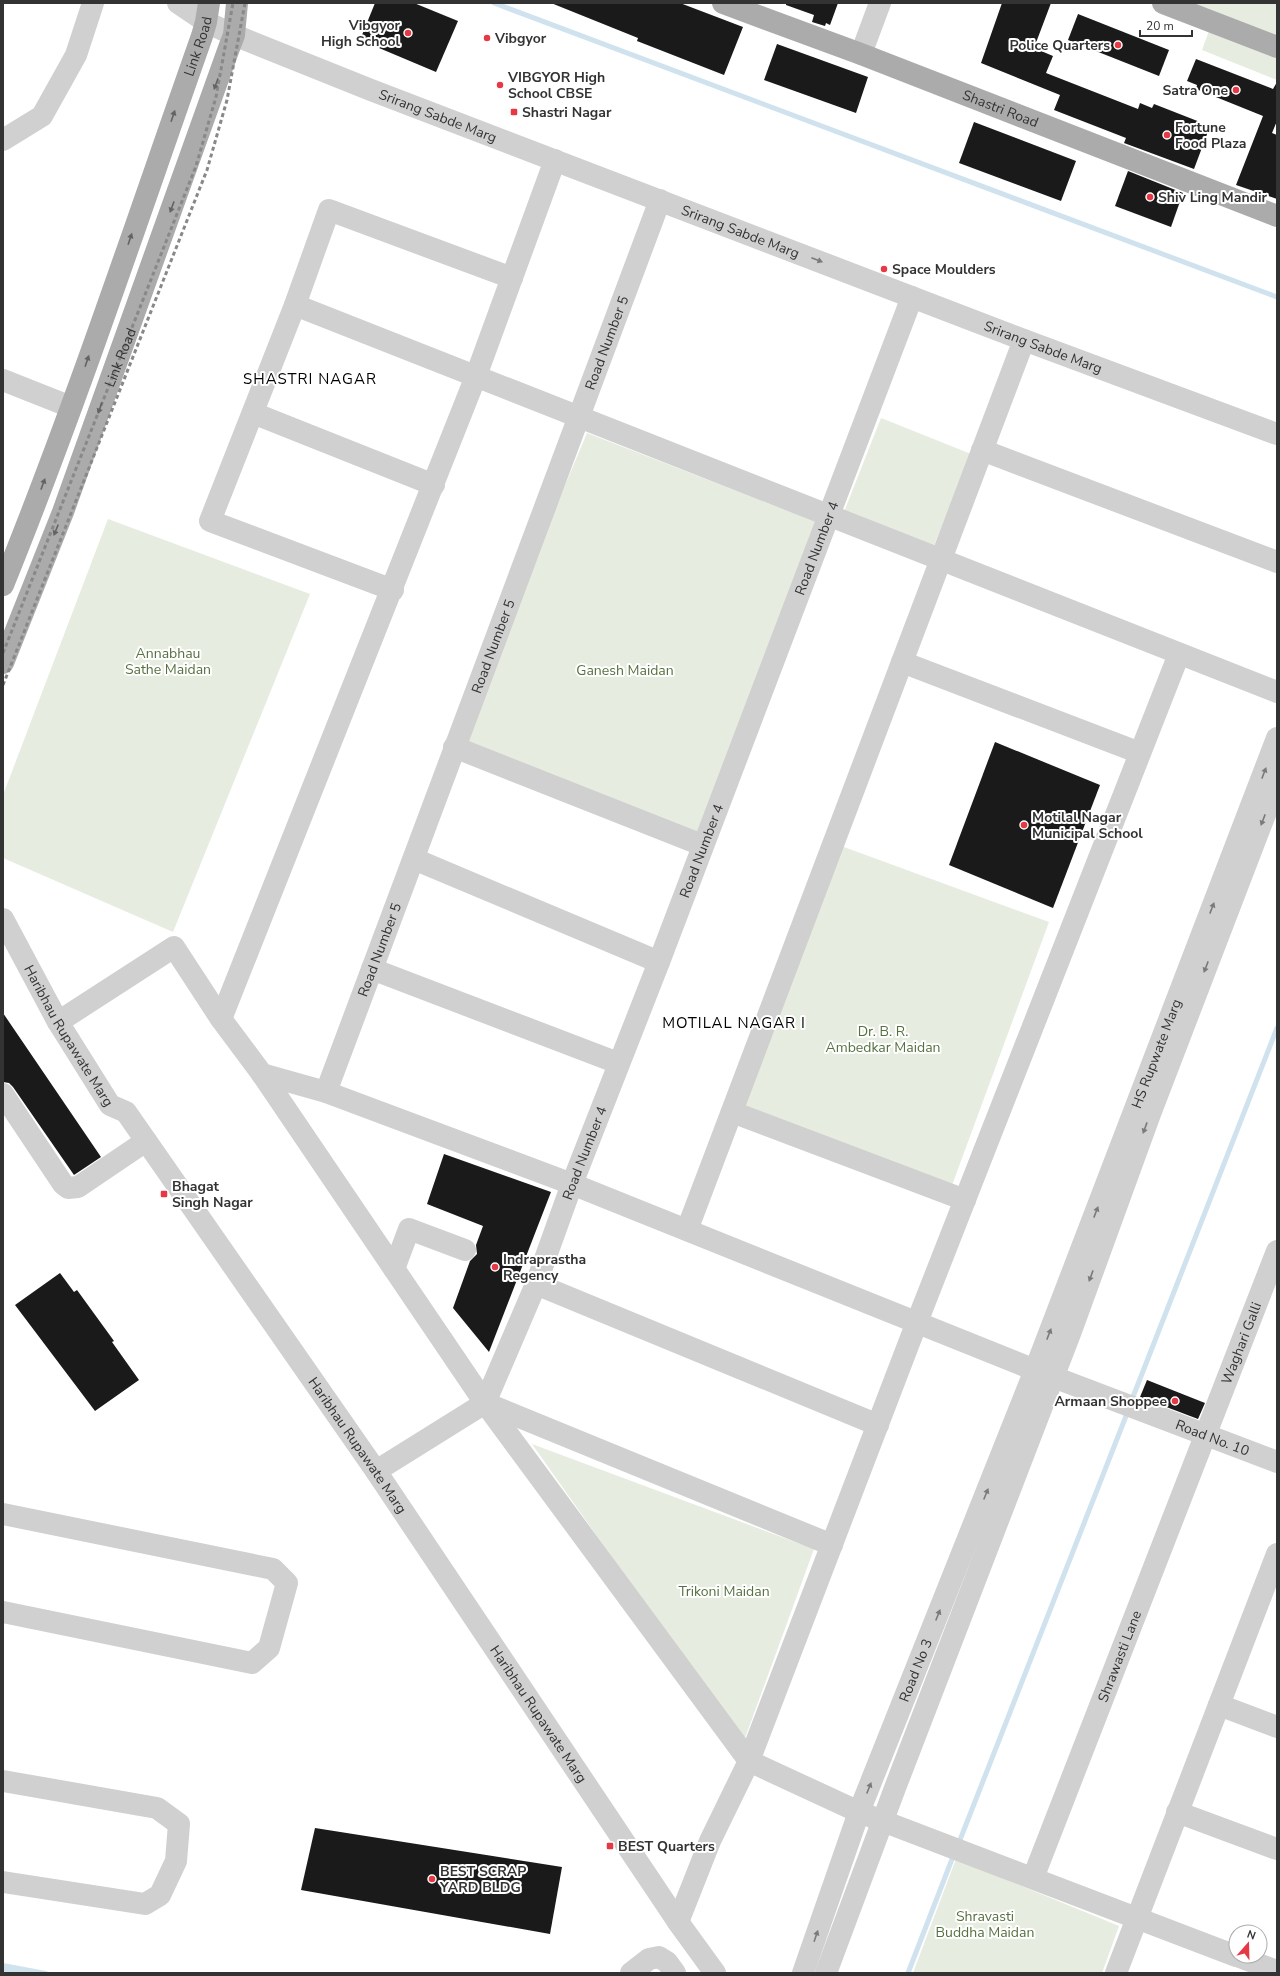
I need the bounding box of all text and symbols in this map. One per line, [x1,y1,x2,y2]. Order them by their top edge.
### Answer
scale bar [1140,12,1192,38]
street label: Link Road [179,15,216,79]
place label: Vibgyor High School [321,16,401,51]
text: 20 m [1146,18,1174,34]
marker: Vibgyor High School [403,28,413,38]
place label: Vibgyor [494,29,547,48]
marker: Vibgyor [482,33,492,43]
place label: Police Quarters [1010,36,1110,55]
marker: Police Quarters [1113,40,1123,50]
place label: VIBGYOR High School CBSE [507,68,605,103]
one-way arrow [213,79,219,91]
marker: VIBGYOR High School CBSE [495,80,505,90]
place label: Satra One [1163,81,1228,100]
street label: Srirang Sabde Marg [376,84,500,147]
street label: Shastri Road [960,85,1041,132]
marker: Satra One [1231,85,1241,95]
place label: Shastri Nagar [522,103,612,122]
marker: Shastri Nagar [509,107,519,117]
one-way arrow [171,110,177,122]
place label: Fortune Food Plaza [1175,118,1246,153]
marker: Fortune Food Plaza [1162,130,1172,140]
place label: Shiv Ling Mandir [1158,188,1268,207]
marker: Shiv Ling Mandir [1145,192,1155,202]
street label: Srirang Sabde Marg [679,200,802,263]
one-way arrow [169,201,175,213]
one-way arrow [127,233,133,245]
one-way arrow [811,258,823,264]
place label: Space Moulders [892,260,996,279]
marker: Space Moulders [879,264,889,274]
street label: Road Number 5 [580,293,633,393]
street label: Srirang Sabde Marg [981,316,1105,378]
street label: Link Road [100,325,140,390]
one-way arrow [84,355,90,367]
district label: SHASTRI NAGAR [243,369,377,389]
one-way arrow [97,403,103,415]
one-way arrow [41,478,47,490]
street label: Road Number 4 [790,498,843,598]
one-way arrow [52,525,58,537]
street label: Road Number 5 [467,596,519,696]
park label: Annabhau Sathe Maidan [125,644,211,679]
park label: Ganesh Maidan [576,661,674,680]
one-way arrow [1261,767,1267,779]
street label: Road Number 4 [675,801,728,901]
place label: Motilal Nagar Municipal School [1032,808,1143,843]
one-way arrow [1259,814,1265,826]
marker: Motilal Nagar Municipal School [1019,820,1029,830]
street label: Road Number 5 [353,900,406,999]
one-way arrow [1210,901,1216,913]
street label: Haribhau Rupawate Marg [20,961,118,1110]
one-way arrow [1202,962,1208,974]
street label: HS Rupwate Marg [1127,996,1186,1111]
district label: MOTILAL NAGAR I [662,1013,806,1033]
park label: Dr. B. R. Ambedkar Maidan [825,1022,941,1057]
street label: Road Number 4 [558,1103,611,1203]
one-way arrow [1142,1122,1148,1134]
place label: Bhagat Singh Nagar [172,1177,253,1212]
marker: Bhagat Singh Nagar [159,1189,169,1199]
one-way arrow [1093,1206,1099,1218]
place label: Indraprastha Regency [503,1250,586,1285]
marker: Indraprastha Regency [490,1262,500,1272]
one-way arrow [1088,1271,1094,1283]
street label: Waghari Galli [1217,1299,1266,1387]
one-way arrow [1047,1327,1053,1339]
street label: Haribhau Rupawate Marg [304,1373,411,1517]
place label: Armaan Shoppee [1054,1392,1167,1411]
marker: Armaan Shoppee [1170,1396,1180,1406]
street label: Road No. 10 [1173,1415,1252,1460]
one-way arrow [983,1488,989,1499]
park label: Trikoni Maidan [678,1582,770,1601]
street label: Shrawasti Lane [1093,1608,1146,1705]
one-way arrow [935,1609,941,1620]
street label: Road No 3 [894,1636,937,1705]
street label: Haribhau Rupawate Marg [486,1641,592,1786]
one-way arrow [867,1781,873,1793]
place label: BEST Quarters [618,1837,715,1856]
marker: BEST Quarters [605,1841,615,1851]
place label: BEST SCRAP YARD BLDG [439,1862,526,1897]
marker: BEST SCRAP YARD BLDG [427,1874,437,1884]
park label: Shravasti Buddha Maidan [936,1907,1034,1942]
north arrow [1228,1924,1268,1964]
text: N [1245,1927,1258,1944]
one-way arrow [813,1930,819,1942]

